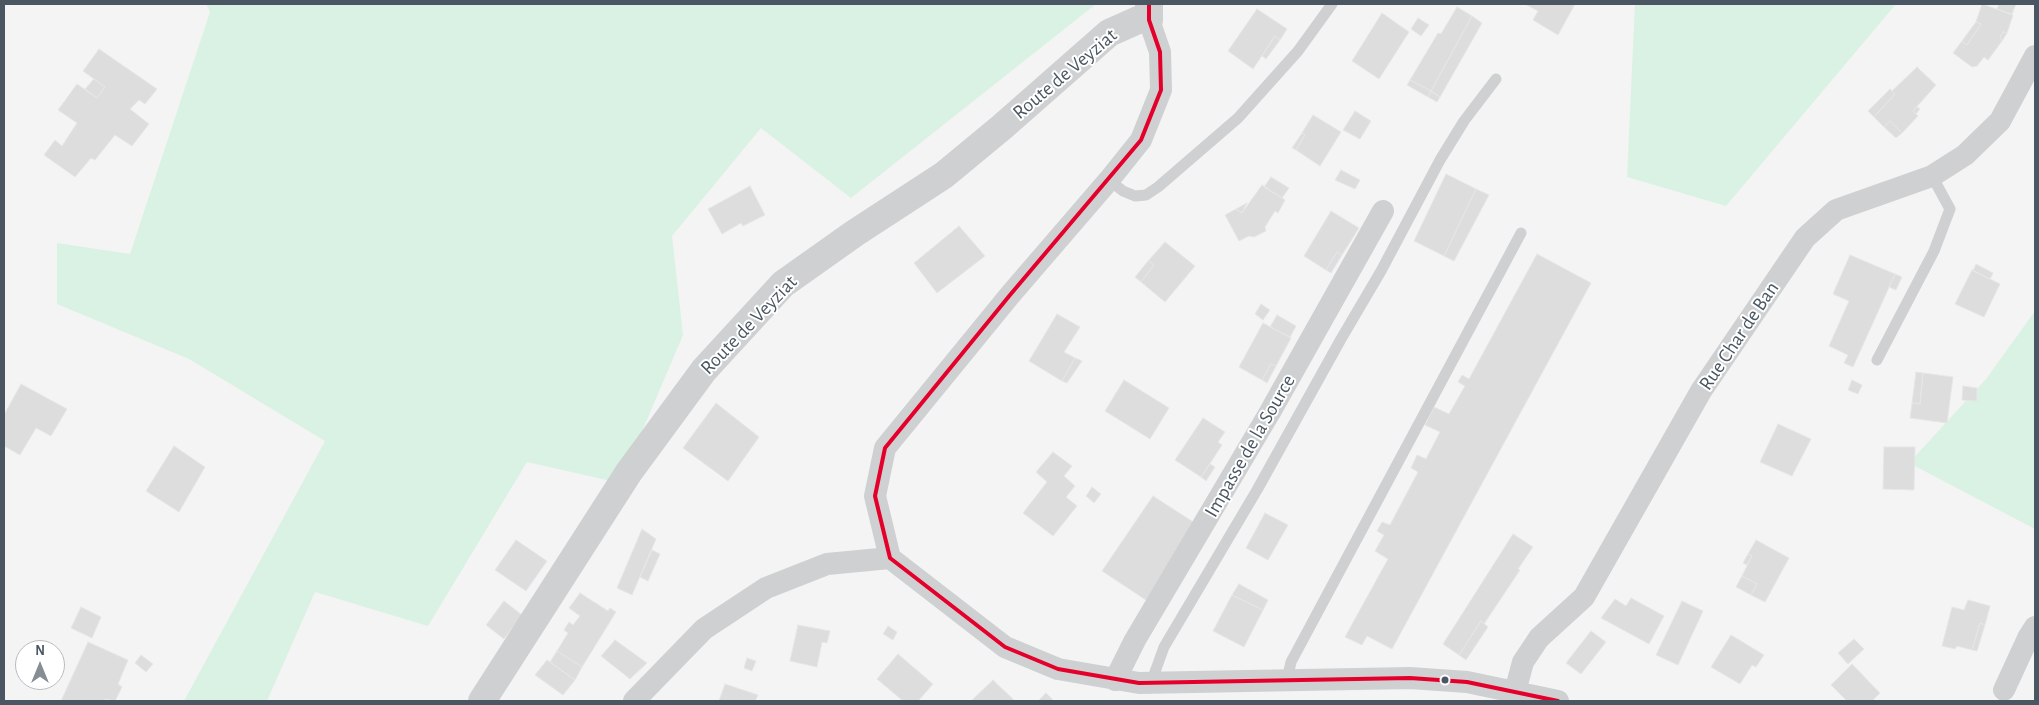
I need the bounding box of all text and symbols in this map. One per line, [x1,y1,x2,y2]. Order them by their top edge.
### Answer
street label: Route de Veyziat [1008,23,1122,125]
street label: Route de Veyziat [696,270,802,380]
street label: Rue Char de Ban [1694,277,1784,395]
street label: Impasse de la Source [1199,371,1301,521]
north arrow [15,640,65,690]
text: N [35,644,45,658]
unlabelled marker [1440,675,1450,685]

